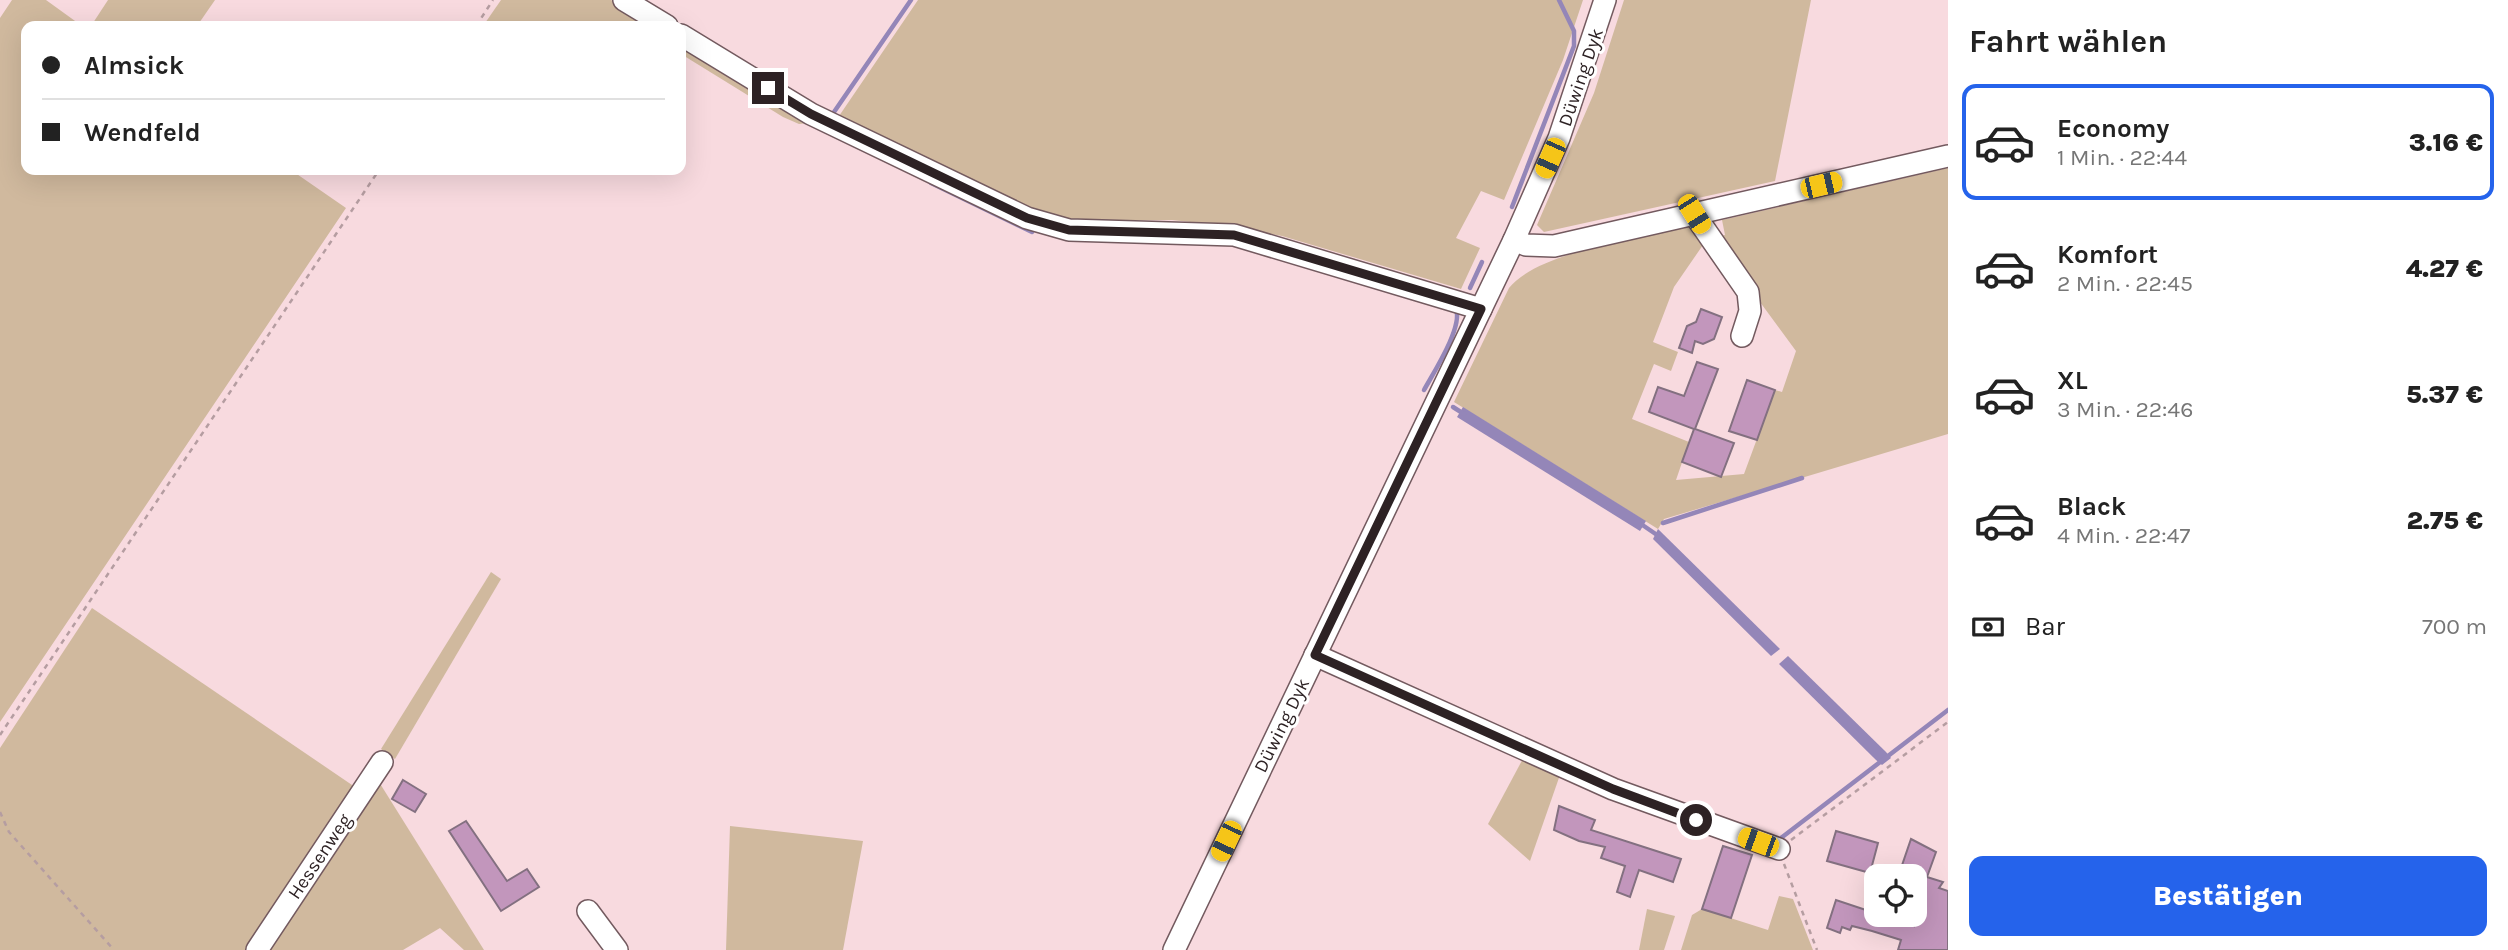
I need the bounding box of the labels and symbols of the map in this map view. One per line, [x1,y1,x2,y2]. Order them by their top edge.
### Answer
street label: Düwing Dyk [1554,25,1608,129]
route end [752,72,784,104]
car [1532,135,1569,181]
car [1799,170,1844,200]
car [1674,191,1715,237]
street label: Düwing Dyk [1250,674,1314,776]
route start [1680,804,1712,836]
street label: Hessenweg [283,810,356,903]
car [1208,818,1245,864]
car [1735,825,1782,859]

